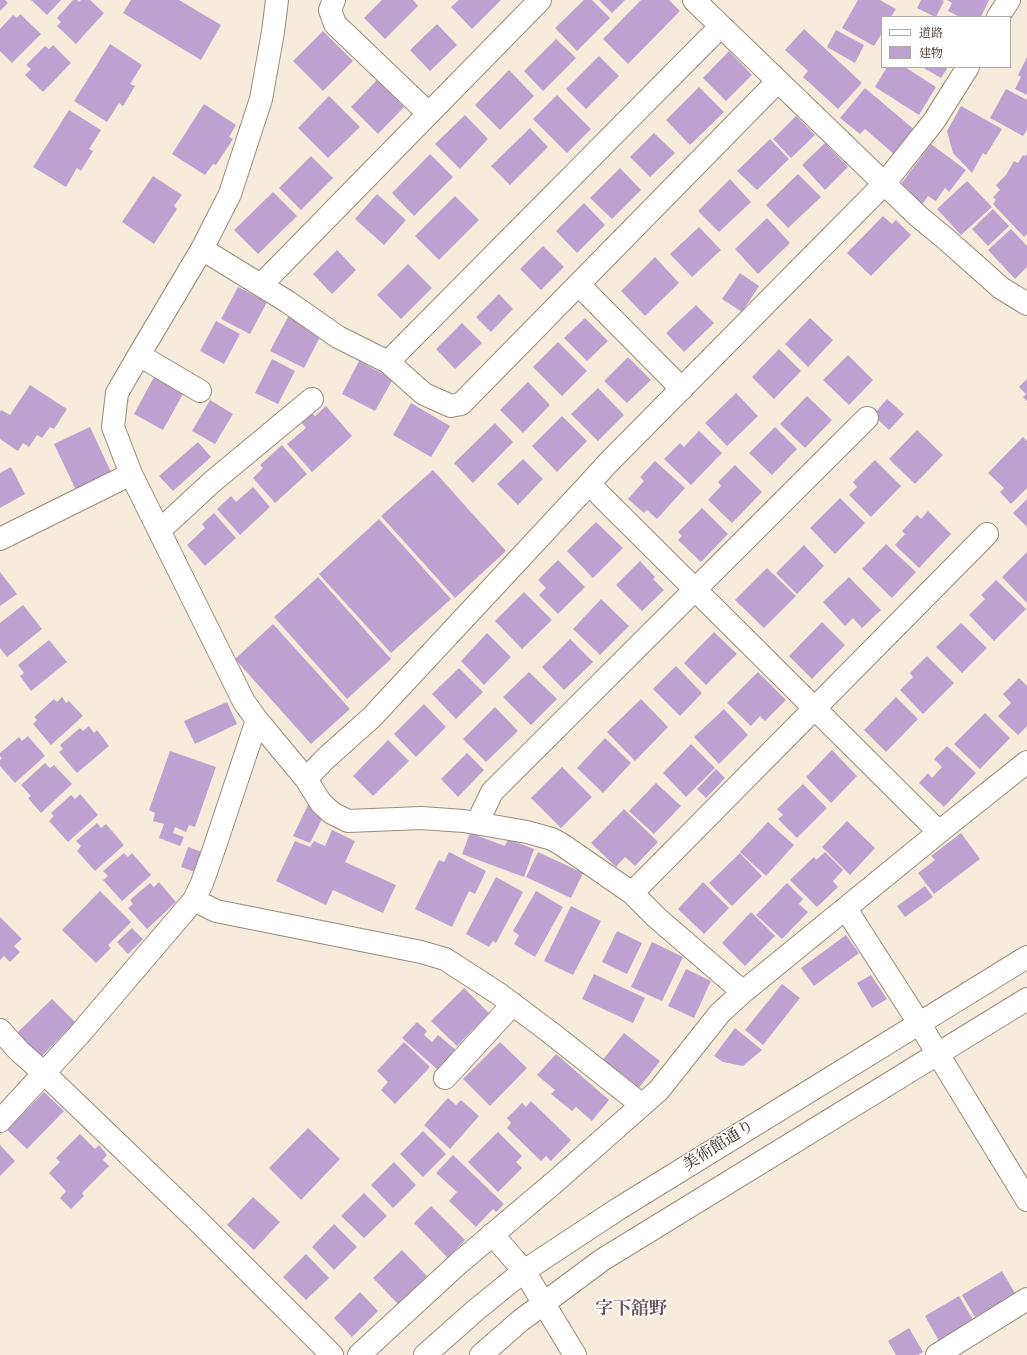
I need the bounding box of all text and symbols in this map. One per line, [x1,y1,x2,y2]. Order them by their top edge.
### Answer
legend [881,16,1011,68]
text: 道路 [919,26,943,41]
text: 建物 [919,46,943,61]
street label: 美術館通り [680,1117,758,1175]
district label: 字下舘野 [595,1299,667,1321]

